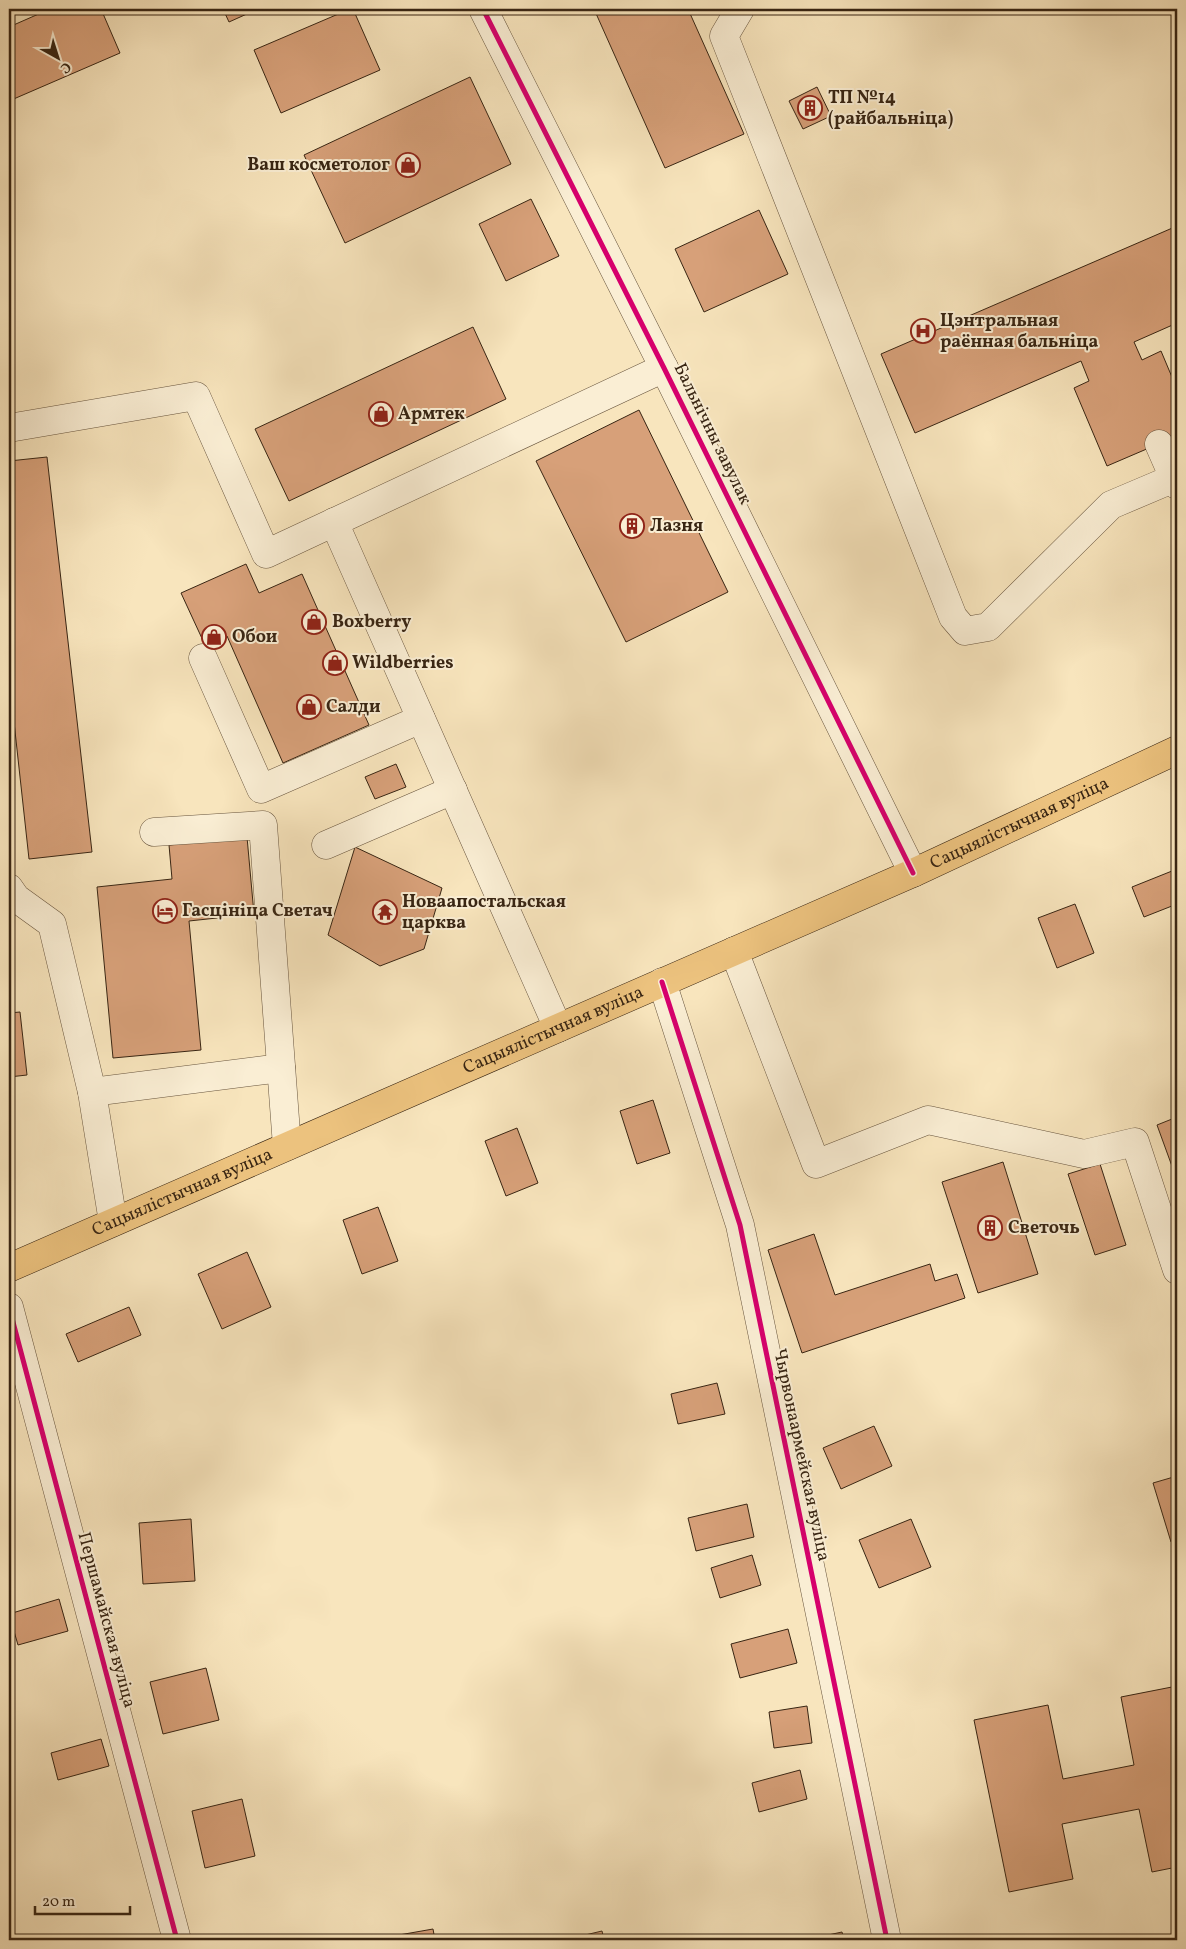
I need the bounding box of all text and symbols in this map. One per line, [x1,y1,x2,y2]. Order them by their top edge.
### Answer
north arrow [32,32,82,82]
text: С [56,57,75,77]
place label: ТП №14 (райбальніца) [828,86,953,132]
building icon: ТП №14 (райбальніца) [797,95,823,121]
shop icon: Ваш косметолог [395,152,421,178]
place label: Ваш косметолог [247,153,390,178]
place label: Цэнтральная раённая бальніца [940,309,1099,355]
hospital icon: Цэнтральная раённая бальніца [910,318,936,344]
street label: Бальнічны завулак [667,359,757,509]
shop icon: Армтек [368,401,394,427]
place label: Армтек [398,402,465,427]
building icon: Лазня [619,513,645,539]
place label: Лазня [650,514,703,539]
shop icon: Boxberry [301,609,327,635]
place label: Boxberry [332,610,411,635]
shop icon: Обои [201,624,227,650]
place label: Обои [232,625,277,650]
shop icon: Wildberries [322,650,348,676]
place label: Wildberries [352,651,453,676]
shop icon: Салди [296,694,322,720]
place label: Салди [326,695,381,720]
street label: Сацыялістычная вуліца [926,771,1113,876]
place label: Новаапостальская царква [402,890,566,936]
hotel icon: Гасцініца Светач [152,898,178,924]
place label: Гасцініца Светач [182,899,333,924]
temple icon: Новаапостальская царква [372,899,398,925]
street label: Сацыялістычная вуліца [459,980,648,1081]
street label: Сацыялістычная вуліца [88,1142,276,1243]
building icon: Светочь [977,1215,1003,1241]
place label: Светочь [1008,1216,1080,1241]
street label: Чырвонаармейская вуліца [766,1346,836,1564]
street label: Першамайская вуліца [71,1529,141,1711]
scale bar [35,1884,130,1916]
text: 20 m [42,1892,75,1913]

